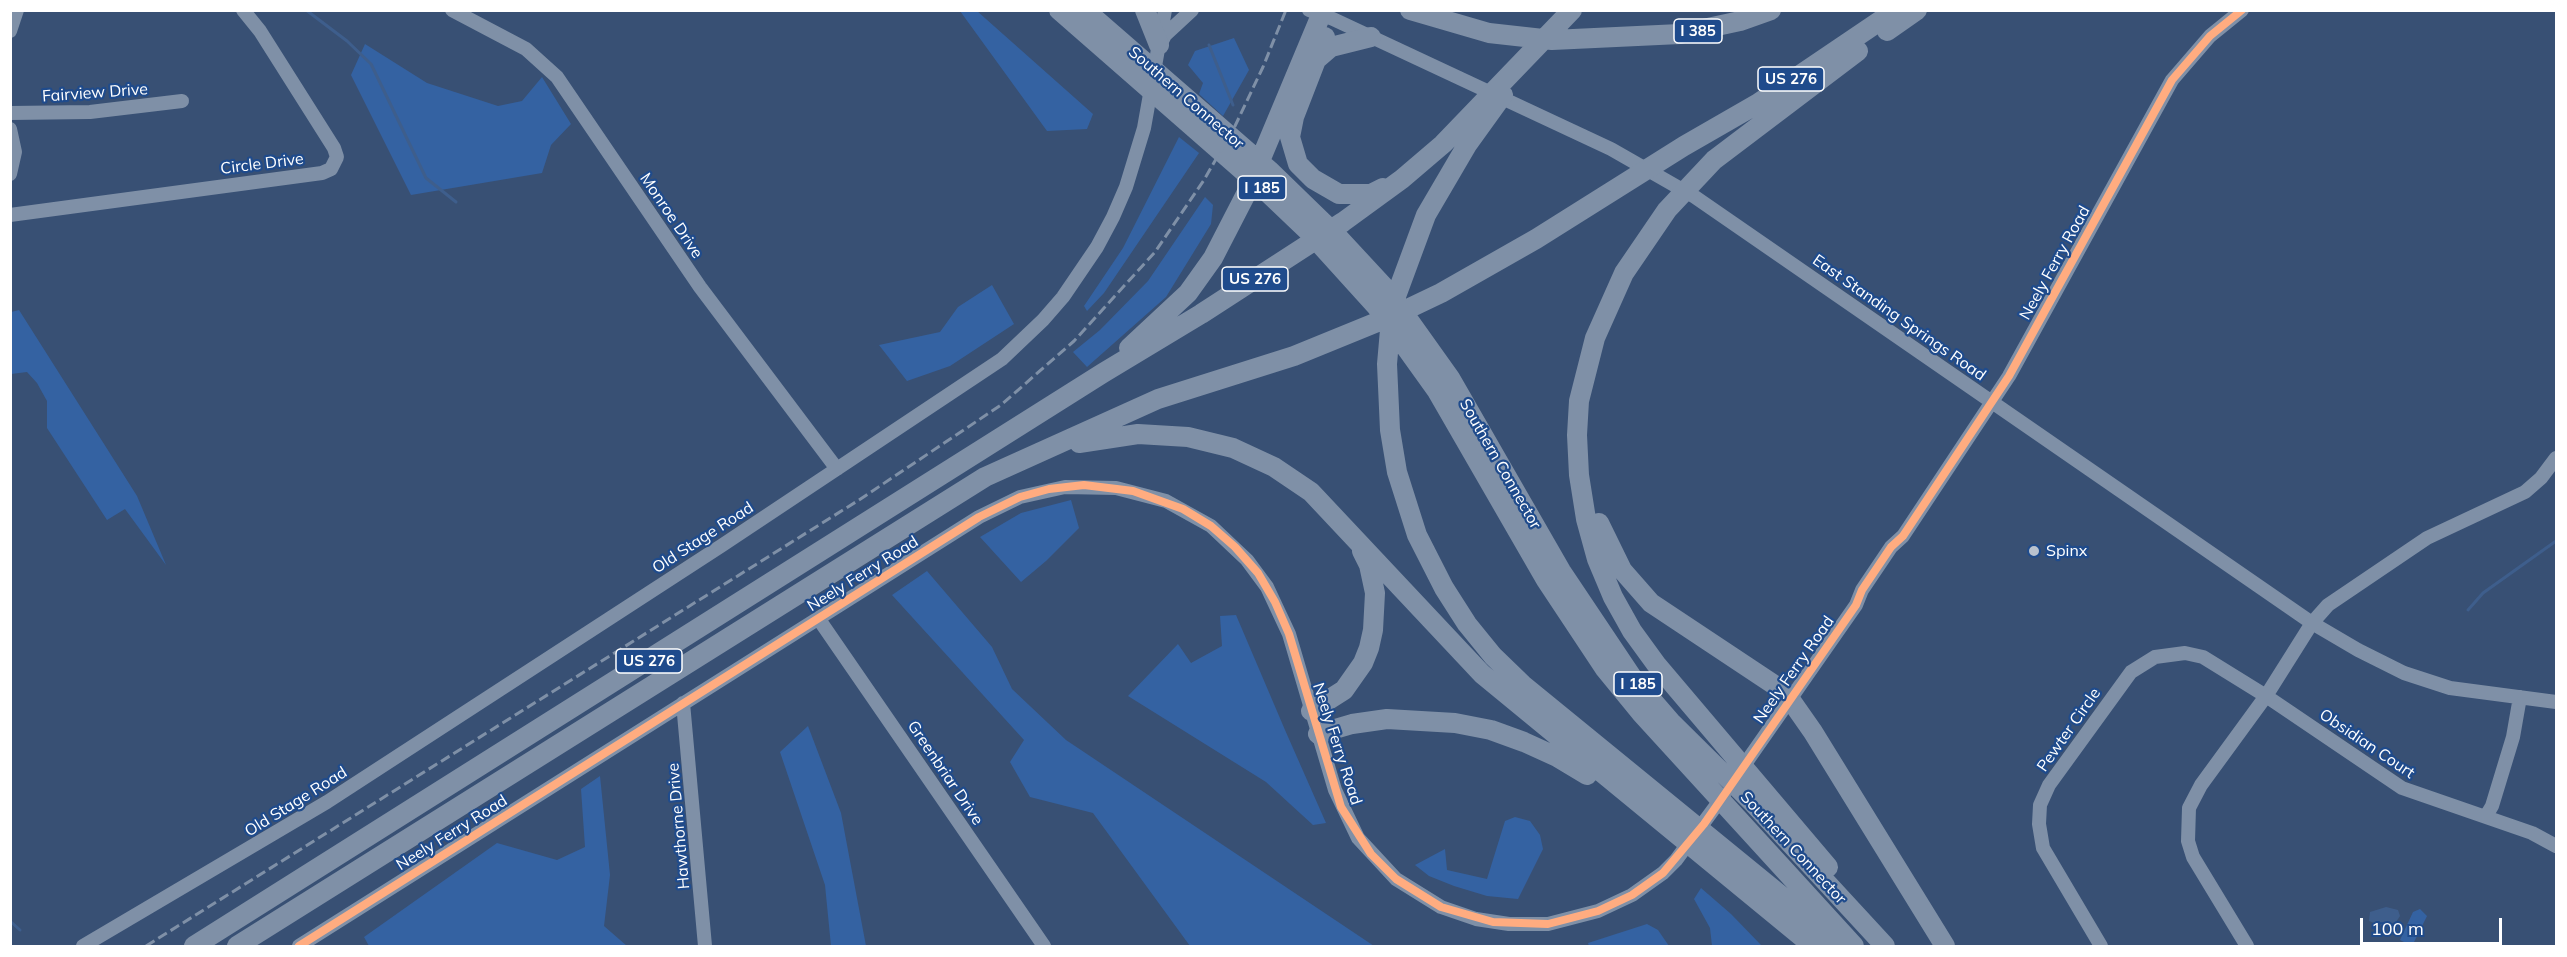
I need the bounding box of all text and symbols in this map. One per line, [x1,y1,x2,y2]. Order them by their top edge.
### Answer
road number: I 385 [1674,19,1722,43]
street label: Southern Connector [1124,43,1248,153]
road number: US 276 [1758,67,1824,91]
street label: Fairview Drive [41,80,149,106]
street label: Circle Drive [219,149,305,179]
street label: Monroe Drive [635,170,707,262]
road number: I 185 [1238,176,1286,200]
street label: Neely Ferry Road [2016,203,2094,323]
street label: East Standing Springs Road [1809,251,1989,385]
road number: US 276 [1222,267,1288,291]
street label: Southern Connector [1455,396,1545,532]
street label: Old Stage Road [649,498,757,578]
street label: Neely Ferry Road [804,532,922,616]
place label: Spinx [2046,541,2087,561]
marker: Spinx [2027,544,2041,558]
street label: Neely Ferry Road [1750,612,1838,728]
road number: US 276 [616,649,682,673]
road number: I 185 [1614,672,1662,696]
street label: Neely Ferry Road [1308,681,1366,807]
street label: Pewter Circle [2033,684,2105,776]
street label: Obsidian Court [2316,705,2418,783]
street label: Greenbriar Drive [903,717,987,829]
street label: Hawthorne Drive [664,762,694,890]
street label: Old Stage Road [241,763,351,841]
street label: Southern Connector [1736,788,1850,908]
street label: Neely Ferry Road [393,791,511,875]
scale bar [2363,906,2506,944]
text: 100 m [2371,917,2424,940]

